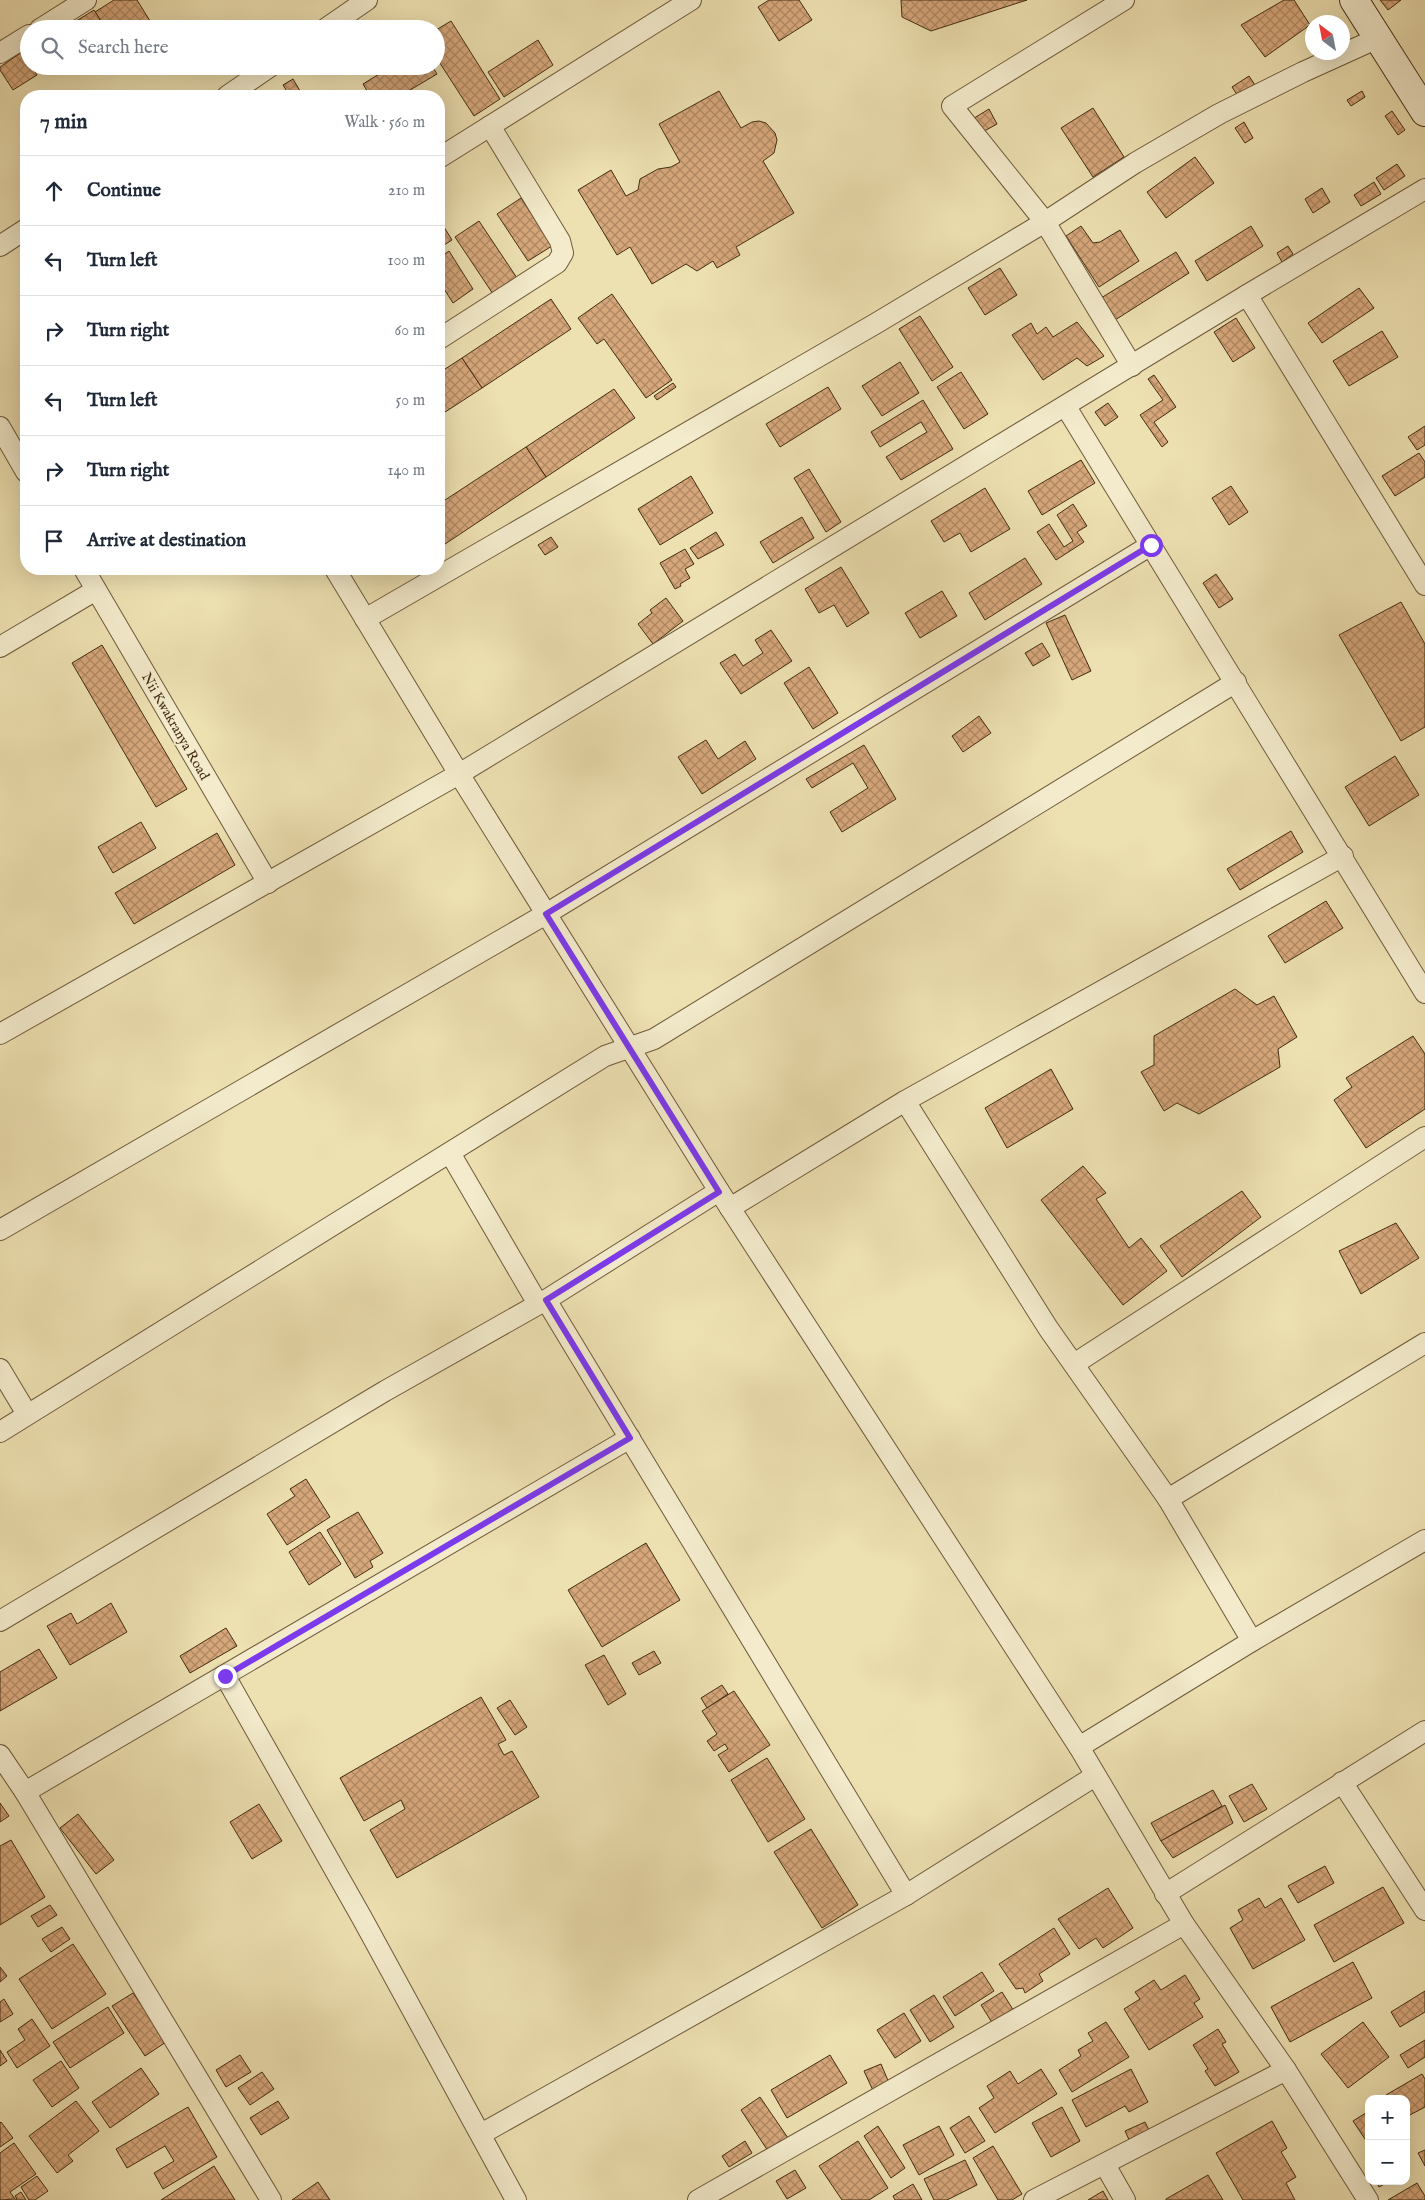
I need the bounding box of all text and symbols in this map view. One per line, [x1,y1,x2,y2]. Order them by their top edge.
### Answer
north arrow [1305,15,1350,60]
search box [20,20,445,75]
icon: search [38,34,66,62]
text: Search here [78,36,169,60]
text: 7 min [40,109,87,136]
text: Walk · 560 m [344,113,425,133]
icon: ahead [40,177,68,205]
text: Continue [87,179,161,203]
text: 210 m [388,181,425,201]
icon: left [40,247,68,275]
text: Turn left [87,249,158,273]
text: 100 m [388,251,425,271]
icon: right [40,317,68,345]
text: Turn right [87,319,169,343]
text: 60 m [395,321,425,341]
icon: left [40,387,68,415]
text: Turn left [87,389,158,413]
text: 50 m [396,391,425,411]
icon: right [40,457,68,485]
text: Turn right [87,459,169,483]
text: 140 m [387,461,425,481]
icon: arrive [40,527,68,555]
text: Arrive at destination [87,529,246,553]
route start [1140,534,1163,557]
street label: Nii Kwakranya Road [137,670,213,784]
route end [214,1665,237,1688]
map controls [1365,2095,1410,2185]
button: + [1365,2095,1410,2140]
button: − [1365,2140,1410,2185]

